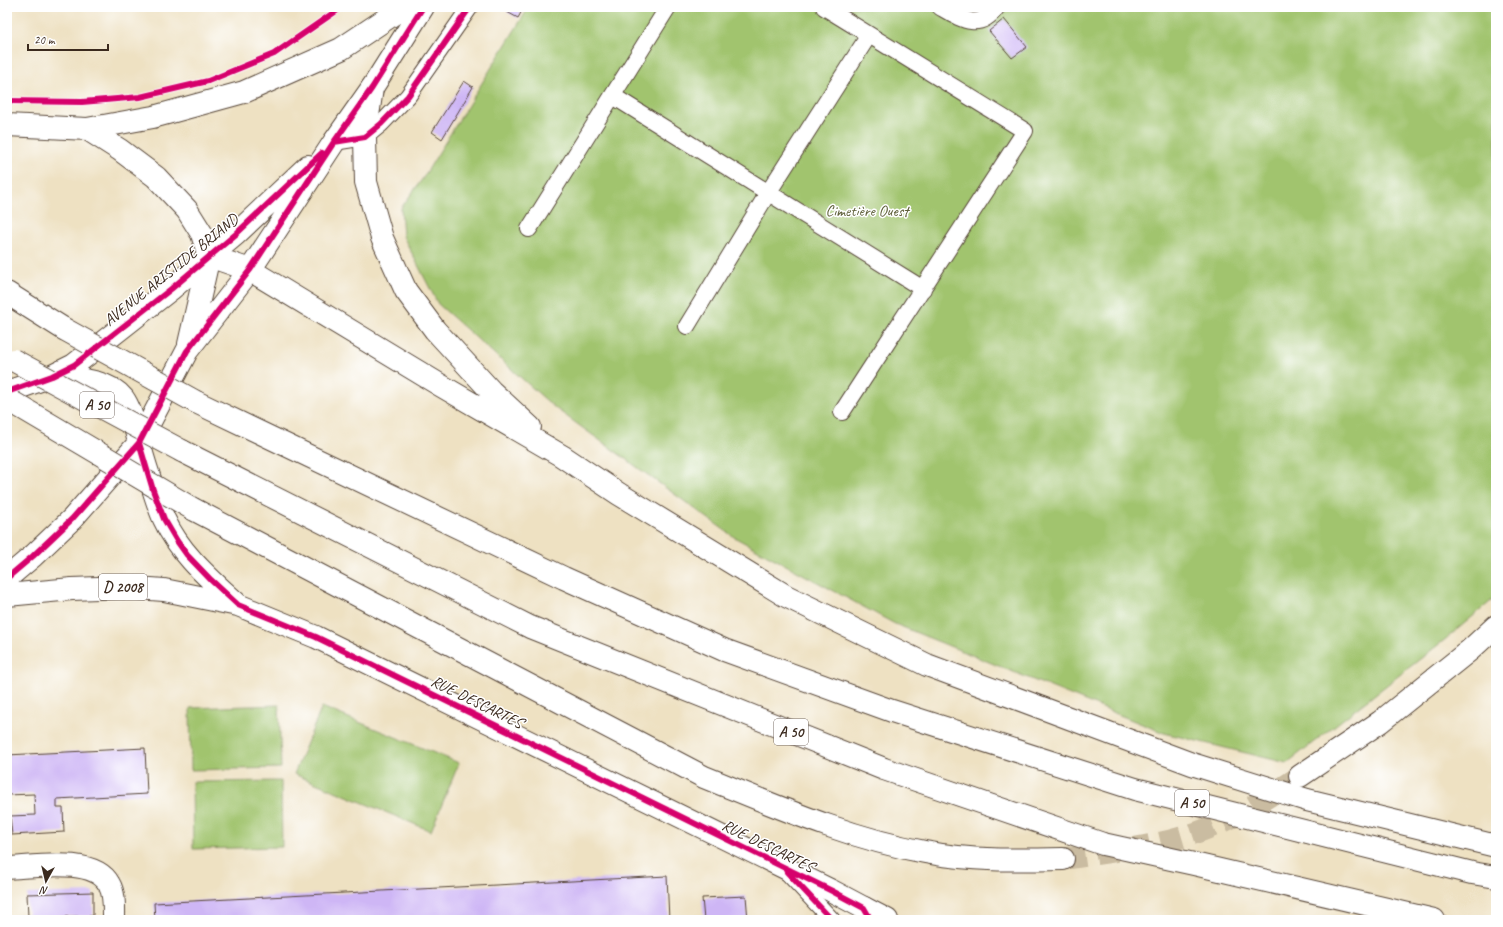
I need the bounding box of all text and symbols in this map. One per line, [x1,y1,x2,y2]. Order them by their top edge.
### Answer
scale bar [28,26,108,52]
text: 20 m [34,32,56,48]
park label: Cimetière Ouest [826,201,911,221]
street label: AVENUE ARISTIDE BRIAND [100,208,244,330]
road number: A 50 [80,392,114,418]
road number: D 2008 [99,574,147,600]
street label: RUE DESCARTES [428,671,529,734]
road number: A 50 [774,719,808,745]
road number: A 50 [1175,790,1209,816]
street label: RUE DESCARTES [719,815,820,878]
north arrow [26,861,66,901]
text: N [38,883,49,898]

